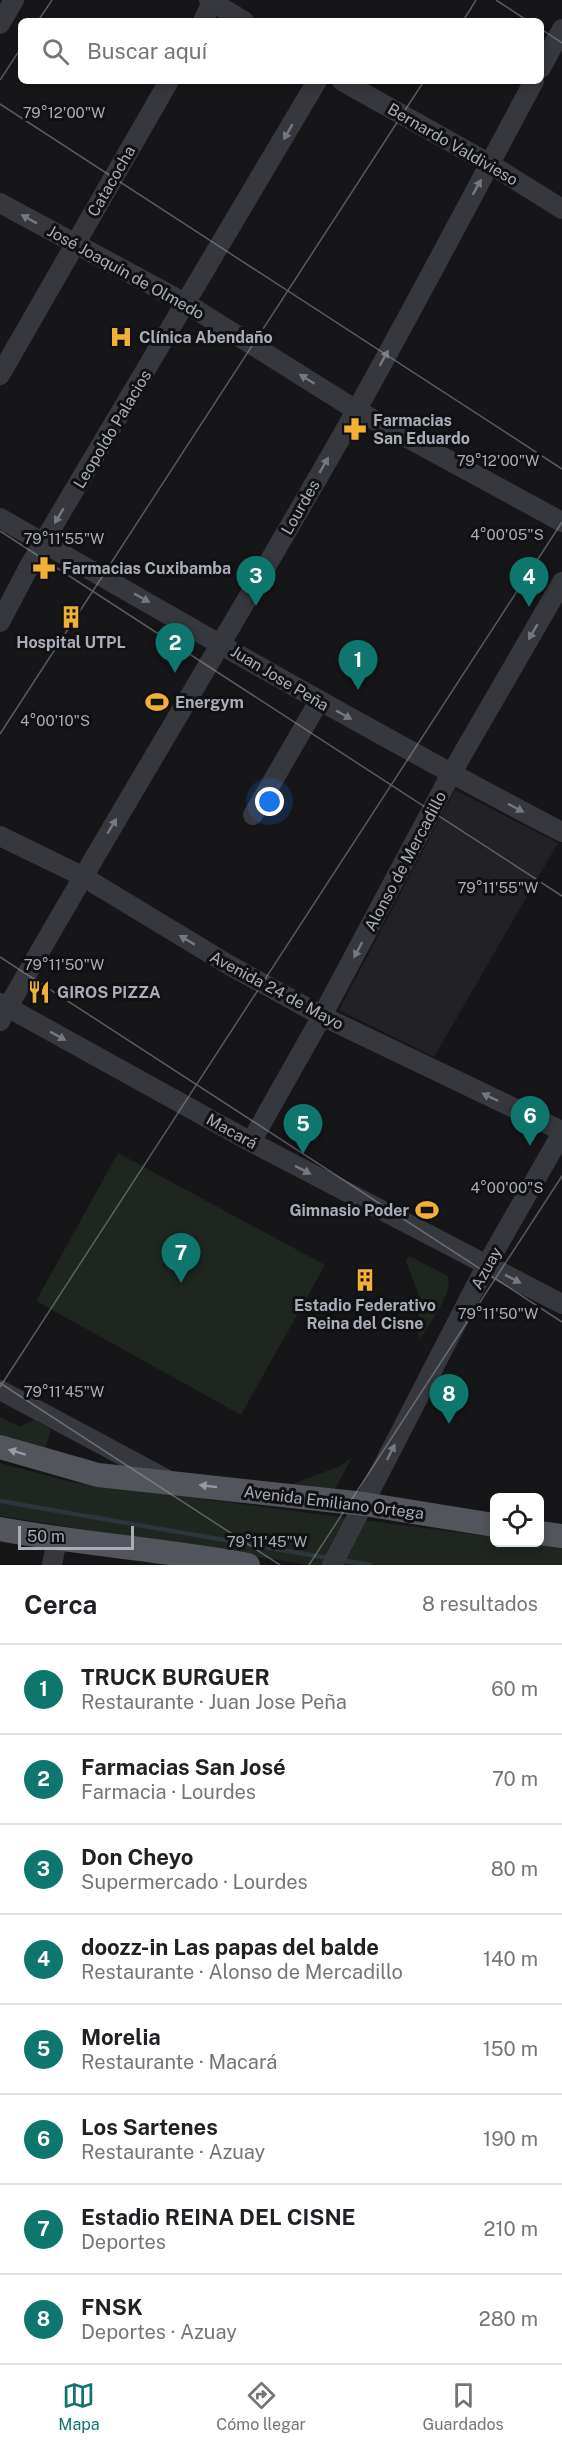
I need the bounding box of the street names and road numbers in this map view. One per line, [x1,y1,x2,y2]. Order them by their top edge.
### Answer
street label: Bernardo Valdivieso [384,99,521,190]
street label: Catacocha [84,142,139,220]
street label: José Joaquín de Olmedo [44,221,207,323]
street label: Leopoldo Palacios [70,367,155,492]
street label: Lourdes [277,476,324,538]
street label: Juan Jose Peña [227,642,332,715]
street label: Alonso de Mercadillo [361,788,450,934]
street label: Avenida 24 de Mayo [207,947,347,1034]
street label: Macará [203,1110,261,1153]
street label: Azuay [467,1243,506,1293]
street label: Avenida Emiliano Ortega [243,1482,425,1523]

